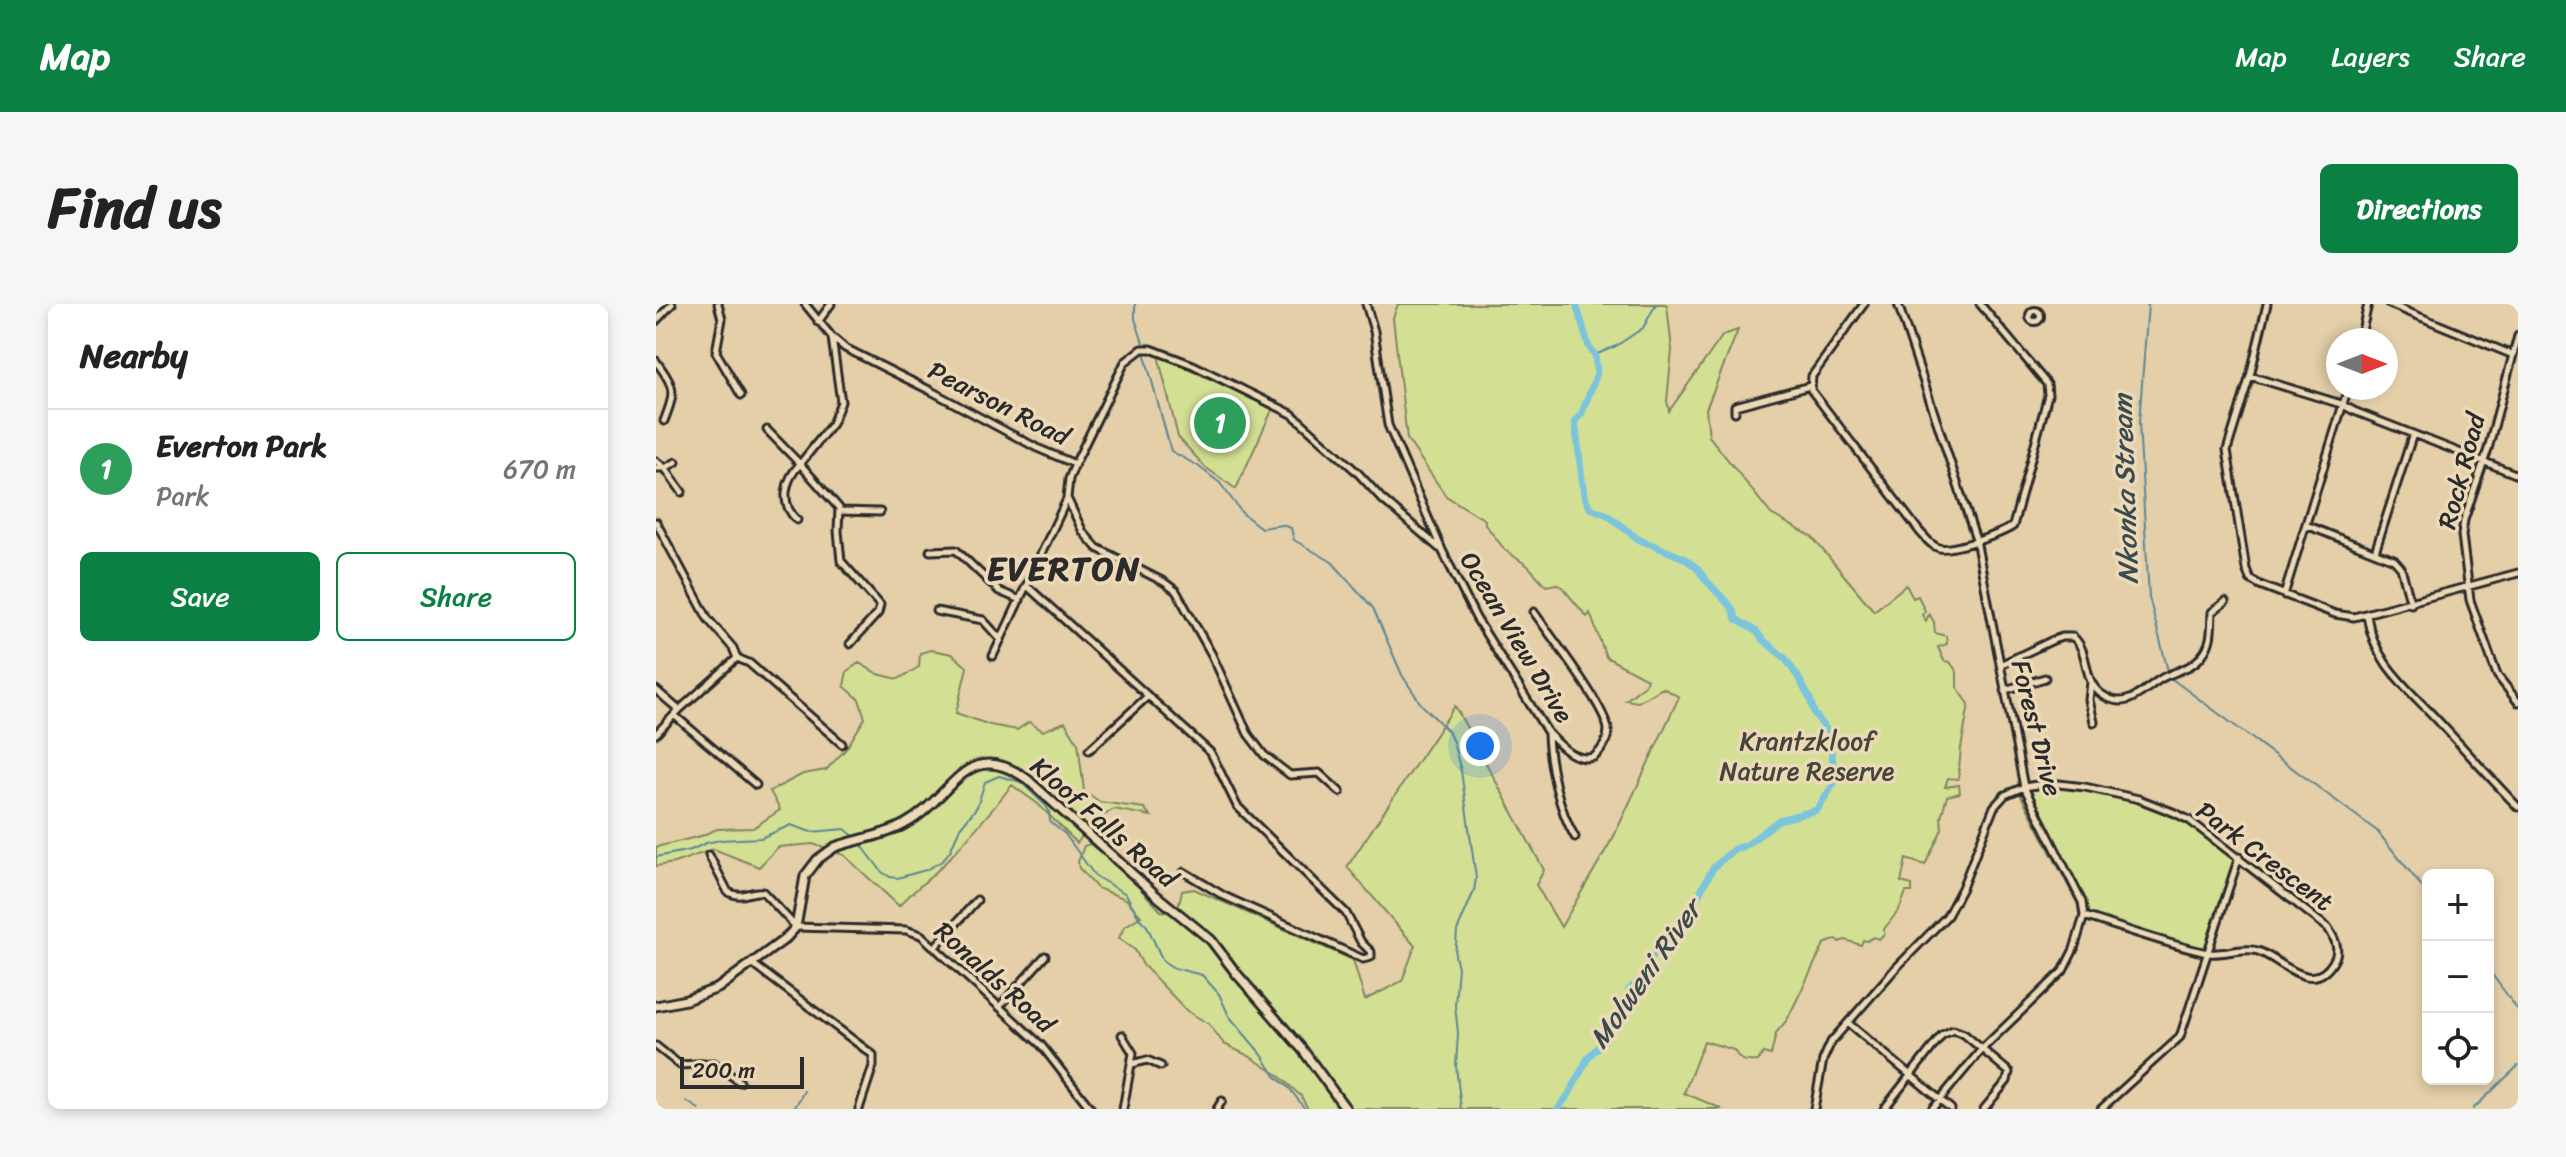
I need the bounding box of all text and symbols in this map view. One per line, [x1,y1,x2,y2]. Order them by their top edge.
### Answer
text: Map [40,23,110,90]
text: Map [2235,32,2287,81]
text: Layers [2331,32,2410,81]
text: Share [2454,32,2526,81]
text: Find us [48,159,221,258]
button: Directions [2320,164,2518,253]
text: Nearby [80,326,188,386]
north arrow [2326,328,2398,400]
street label: Pearson Road [920,347,1080,460]
water label: Nkonka Stream [2097,391,2153,585]
pin: 1 [1194,393,1246,453]
street label: Rock Road [2423,406,2499,534]
text: Everton Park [156,419,327,473]
text: 1 [100,446,112,492]
text: 670 m [503,446,576,492]
text: Park [156,473,209,519]
district label: EVERTON [987,539,1141,599]
street label: Ocean View Drive [1447,542,1587,732]
button: Save [80,552,320,641]
button: Share [336,552,576,641]
street label: Forest Drive [1998,655,2076,801]
park label: Krantzkloof Nature Reserve [1720,718,1895,794]
your location [1460,726,1500,766]
street label: Kloof Falls Road [1020,744,1190,901]
street label: Park Crescent [2186,789,2344,923]
map controls [2422,869,2494,1085]
button: + [2422,869,2494,941]
water label: Molweni River [1575,885,1718,1059]
street label: Ronalds Road [923,909,1068,1046]
button: − [2422,941,2494,1013]
button: locate [2422,1013,2494,1085]
text: 200 m [692,1051,755,1090]
scale bar [680,1053,804,1089]

